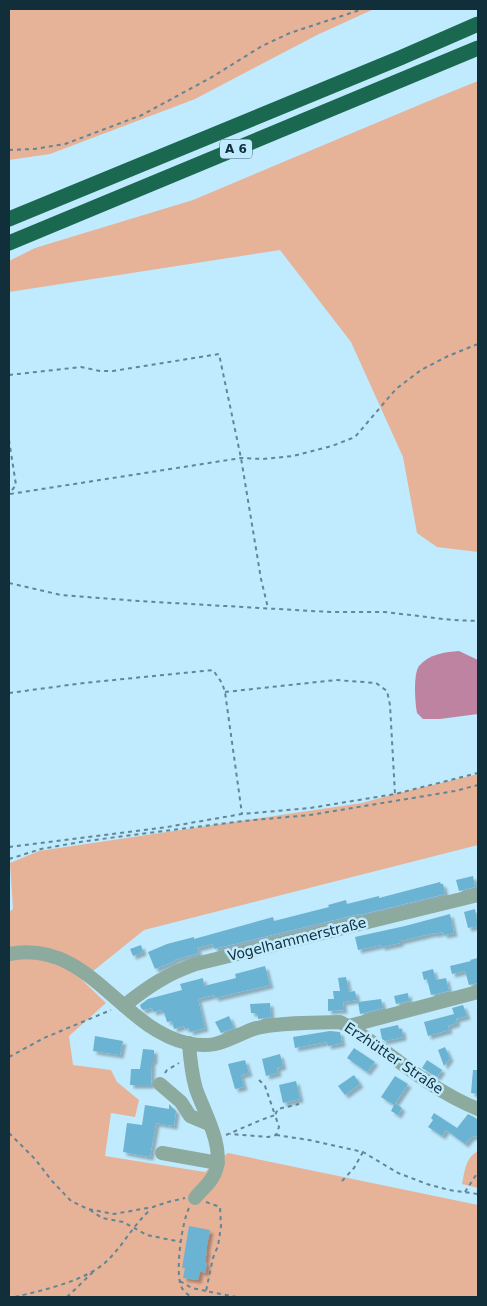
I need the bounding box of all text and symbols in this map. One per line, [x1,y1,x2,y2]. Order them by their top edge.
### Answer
road number: A 6 [220,140,252,158]
street label: Vogelhammerstraße [226,914,368,964]
street label: Erzhütter Straße [342,1019,446,1097]

